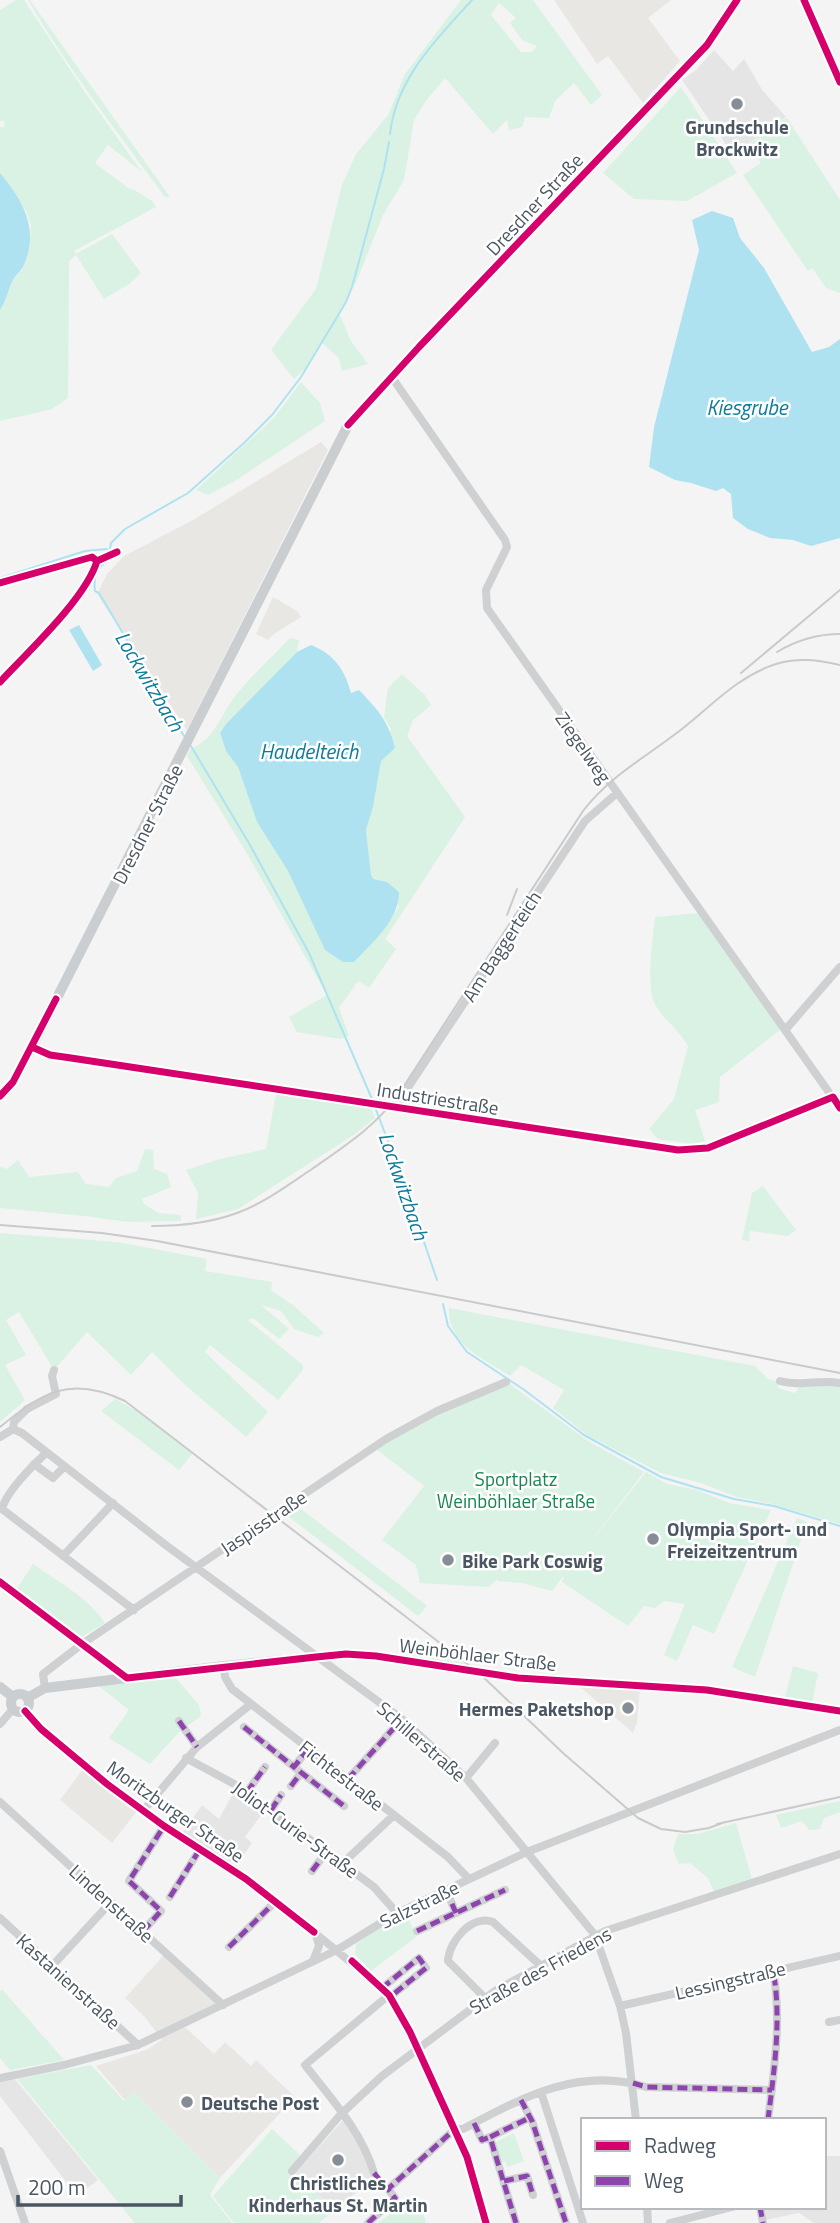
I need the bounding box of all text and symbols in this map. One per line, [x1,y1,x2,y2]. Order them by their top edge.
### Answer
marker: Grundschule Brockwitz [729,96,745,112]
place label: Grundschule Brockwitz [685,112,789,163]
street label: Dresdner Straße [479,146,589,262]
water label: Kiesgrube [707,391,789,423]
water label: Lockwitzbach [107,625,193,738]
street label: Ziegelweg [549,705,619,789]
water label: Haudelteich [260,735,359,767]
street label: Dresdner Straße [104,759,190,889]
street label: Am Baggerteich [454,885,548,1007]
street label: Industriestraße [375,1074,501,1122]
water label: Lockwitzbach [371,1128,438,1245]
park label: Sportplatz Weinböhlaer Straße [437,1464,595,1515]
street label: Jaspisstraße [214,1482,312,1562]
place label: Olympia Sport- und Freizeitzentrum [667,1514,827,1565]
marker: Olympia Sport- und Freizeitzentrum [645,1531,661,1547]
place label: Bike Park Coswig [462,1546,603,1575]
marker: Bike Park Coswig [440,1552,456,1568]
street label: Weinböhlaer Straße [398,1630,558,1678]
street label: Schillerstraße [371,1694,473,1788]
place label: Hermes Paketshop [459,1694,614,1723]
marker: Hermes Paketshop [620,1700,636,1716]
street label: Fichtestraße [293,1732,391,1818]
street label: Moritzburger Straße [101,1753,251,1869]
street label: Joliot-Curie-Straße [227,1773,365,1885]
street label: Lindenstraße [63,1857,161,1949]
street label: Salzstraße [374,1872,464,1936]
street label: Straße des Friedens [464,1919,617,2021]
street label: Kastanienstraße [10,1926,128,2036]
street label: Lessingstraße [672,1953,788,2007]
place label: Deutsche Post [201,2088,319,2117]
marker: Deutsche Post [179,2094,195,2110]
legend [581,2118,826,2209]
text: Radweg [644,2129,716,2161]
marker: Christliches Kinderhaus St. Martin [330,2152,346,2168]
scale bar [18,2164,180,2208]
text: Weg [644,2164,684,2196]
place label: Christliches Kinderhaus St. Martin [248,2168,428,2219]
text: 200 m [28,2171,85,2203]

